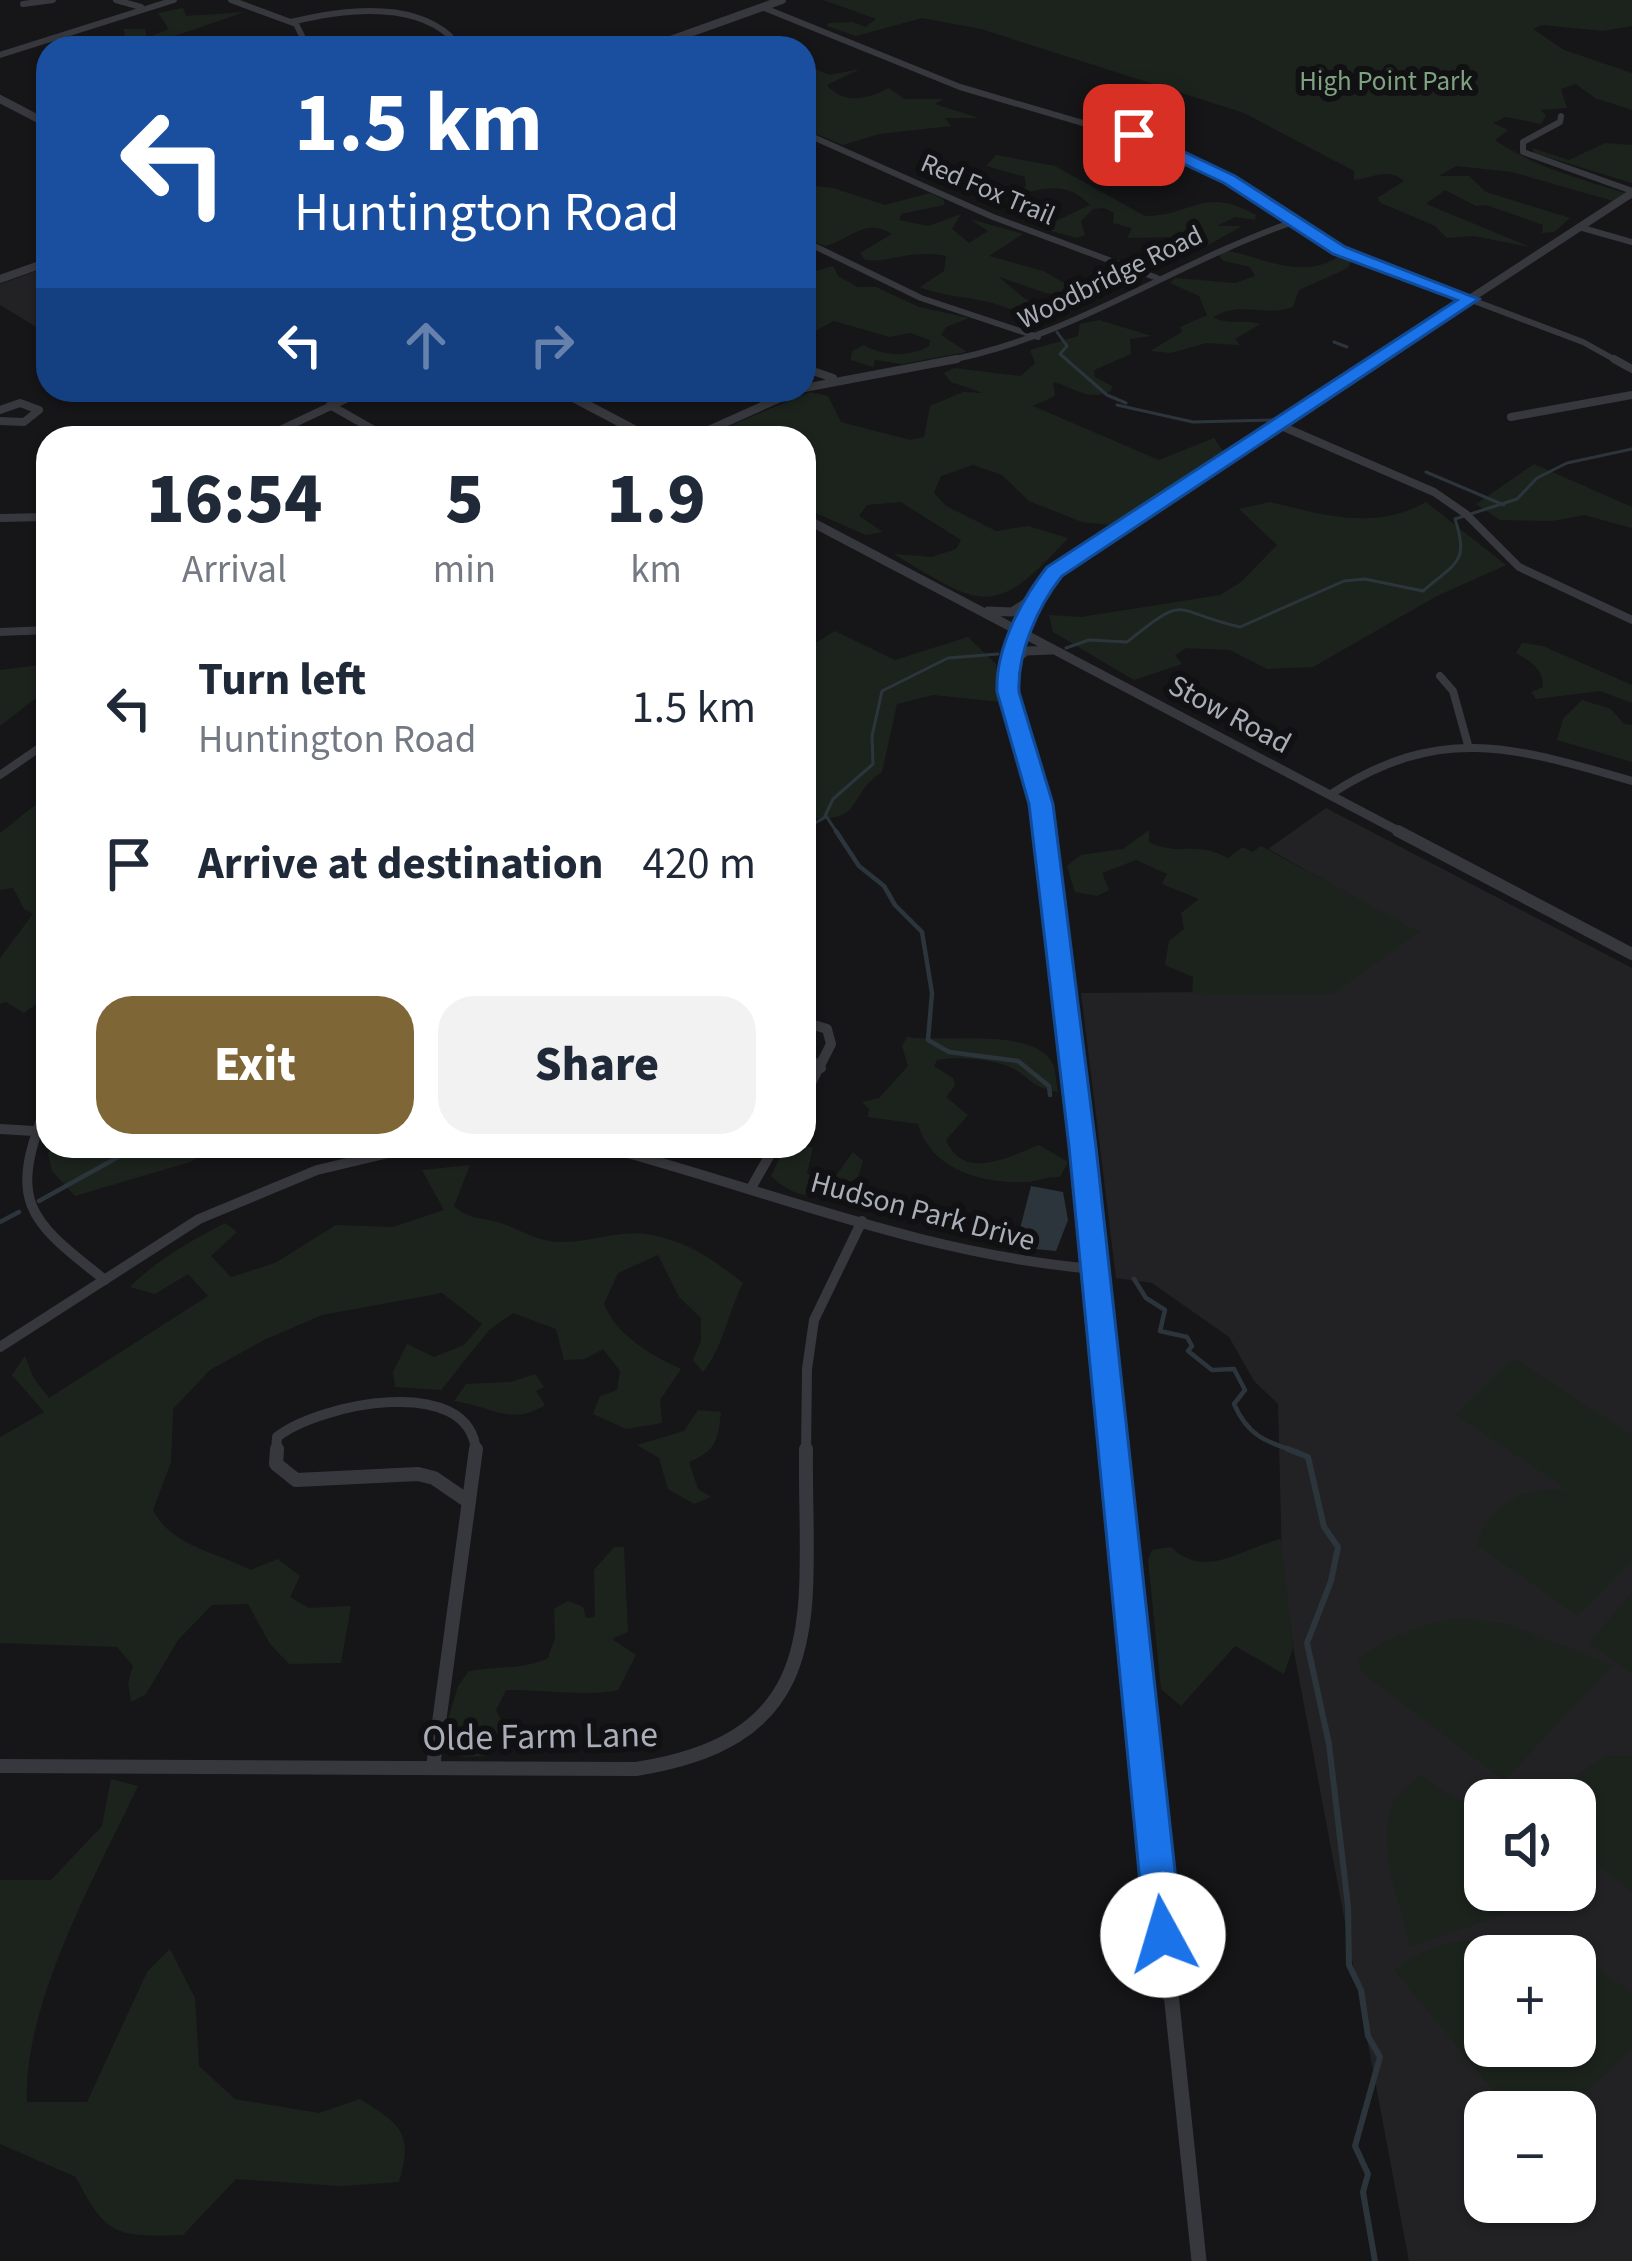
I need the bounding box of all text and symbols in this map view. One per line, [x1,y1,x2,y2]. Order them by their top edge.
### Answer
park label: High Point Park [1299,62,1473,101]
text: 1.5 km [294,64,543,184]
icon: left [96,84,252,240]
pin [1083,84,1185,186]
icon: arrive [1101,102,1167,168]
street label: Red Fox Trail [915,144,1061,235]
text: Huntington Road [294,175,679,252]
street label: Woodbridge Road [1011,216,1209,339]
icon: left [267,312,333,378]
icon: ahead [393,312,459,378]
icon: right [519,312,585,378]
text: 16:54 [146,448,322,551]
text: 5 [445,448,484,551]
text: 1.9 [606,448,706,551]
text: Arrival [182,542,287,598]
text: min [433,542,496,598]
text: km [630,542,682,598]
text: Turn left [198,648,366,712]
street label: Stow Road [1161,664,1299,765]
icon: left [96,675,162,741]
text: 1.5 km [631,676,756,740]
text: Huntington Road [198,712,476,768]
icon: arrive [96,831,162,897]
text: Arrive at destination [198,832,603,896]
text: 420 m [643,832,756,896]
button: Exit [96,996,414,1134]
button: Share [438,996,756,1134]
street label: Hudson Park Drive [806,1161,1040,1262]
street label: Olde Farm Lane [422,1709,658,1764]
map controls [1464,1779,1596,2223]
button: sound [1464,1779,1596,1911]
position arrow [1100,1872,1226,1998]
button: + [1464,1935,1596,2067]
button: − [1464,2091,1596,2223]

